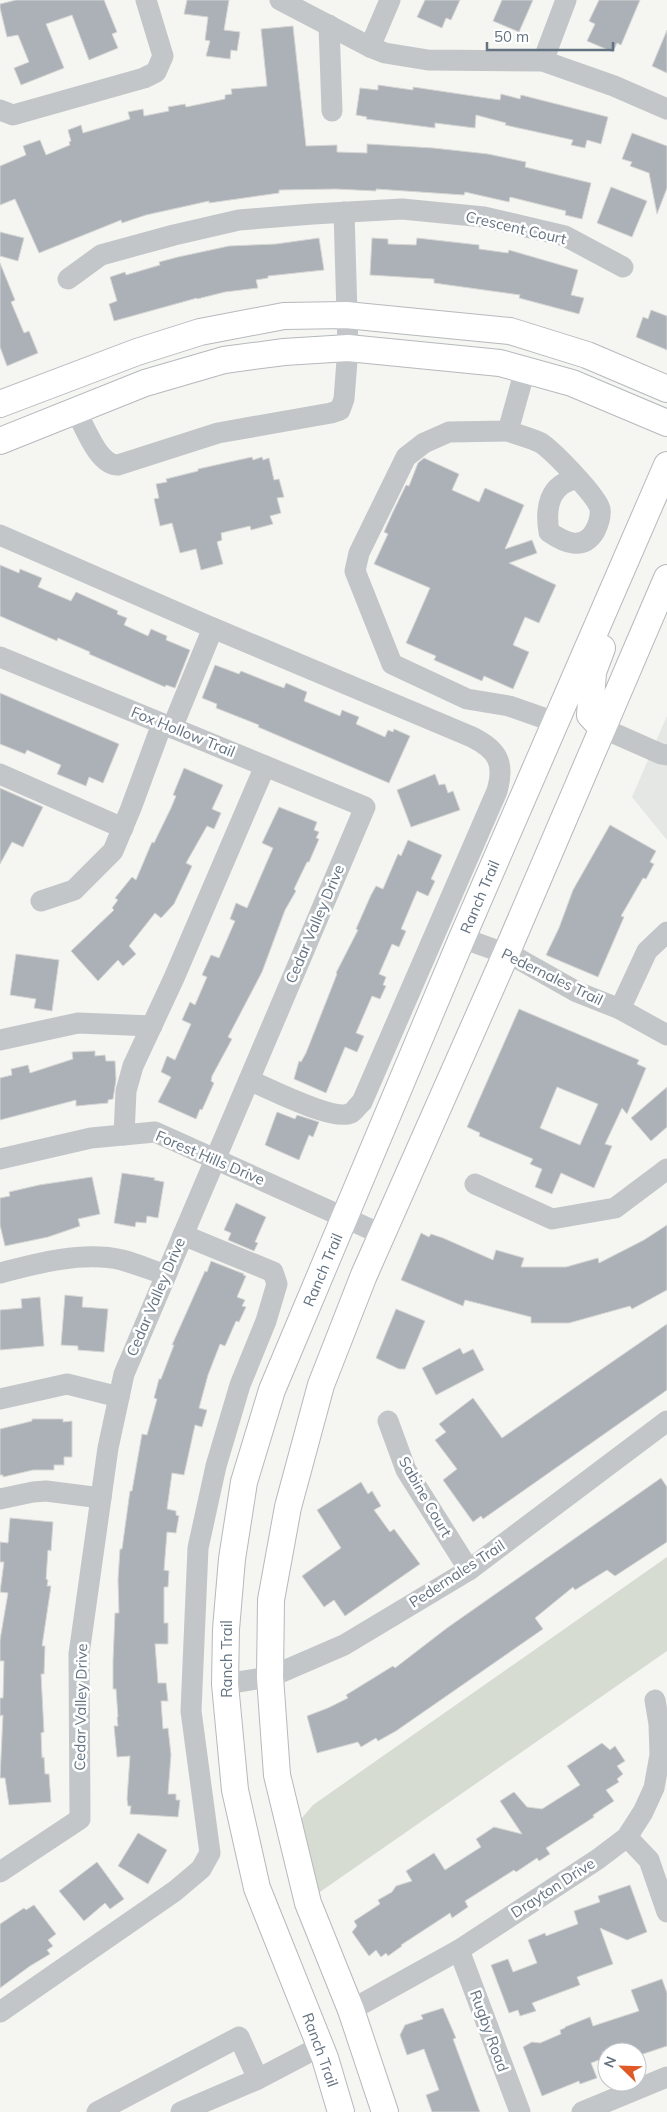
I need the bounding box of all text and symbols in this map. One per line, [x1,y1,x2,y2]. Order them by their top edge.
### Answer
scale bar [487,20,613,52]
text: 50 m [494,27,529,46]
street label: Crescent Court [464,207,568,248]
street label: Fox Hollow Trail [128,702,238,761]
street label: Ranch Trail [456,857,503,936]
street label: Cedar Valley Drive [281,862,348,986]
street label: Pedernales Trail [498,944,606,1009]
street label: Forest Hills Drive [153,1126,268,1189]
street label: Ranch Trail [299,1230,346,1309]
street label: Cedar Valley Drive [122,1235,189,1359]
street label: Sabine Court [395,1453,456,1540]
street label: Pedernales Trail [405,1536,508,1612]
street label: Ranch Trail [217,1620,236,1698]
street label: Cedar Valley Drive [70,1643,91,1771]
street label: Drayton Drive [507,1853,598,1922]
street label: Rugby Road [466,1987,513,2074]
street label: Ranch Trail [298,2010,343,2090]
north arrow [597,2042,647,2092]
text: N [600,2054,620,2070]

